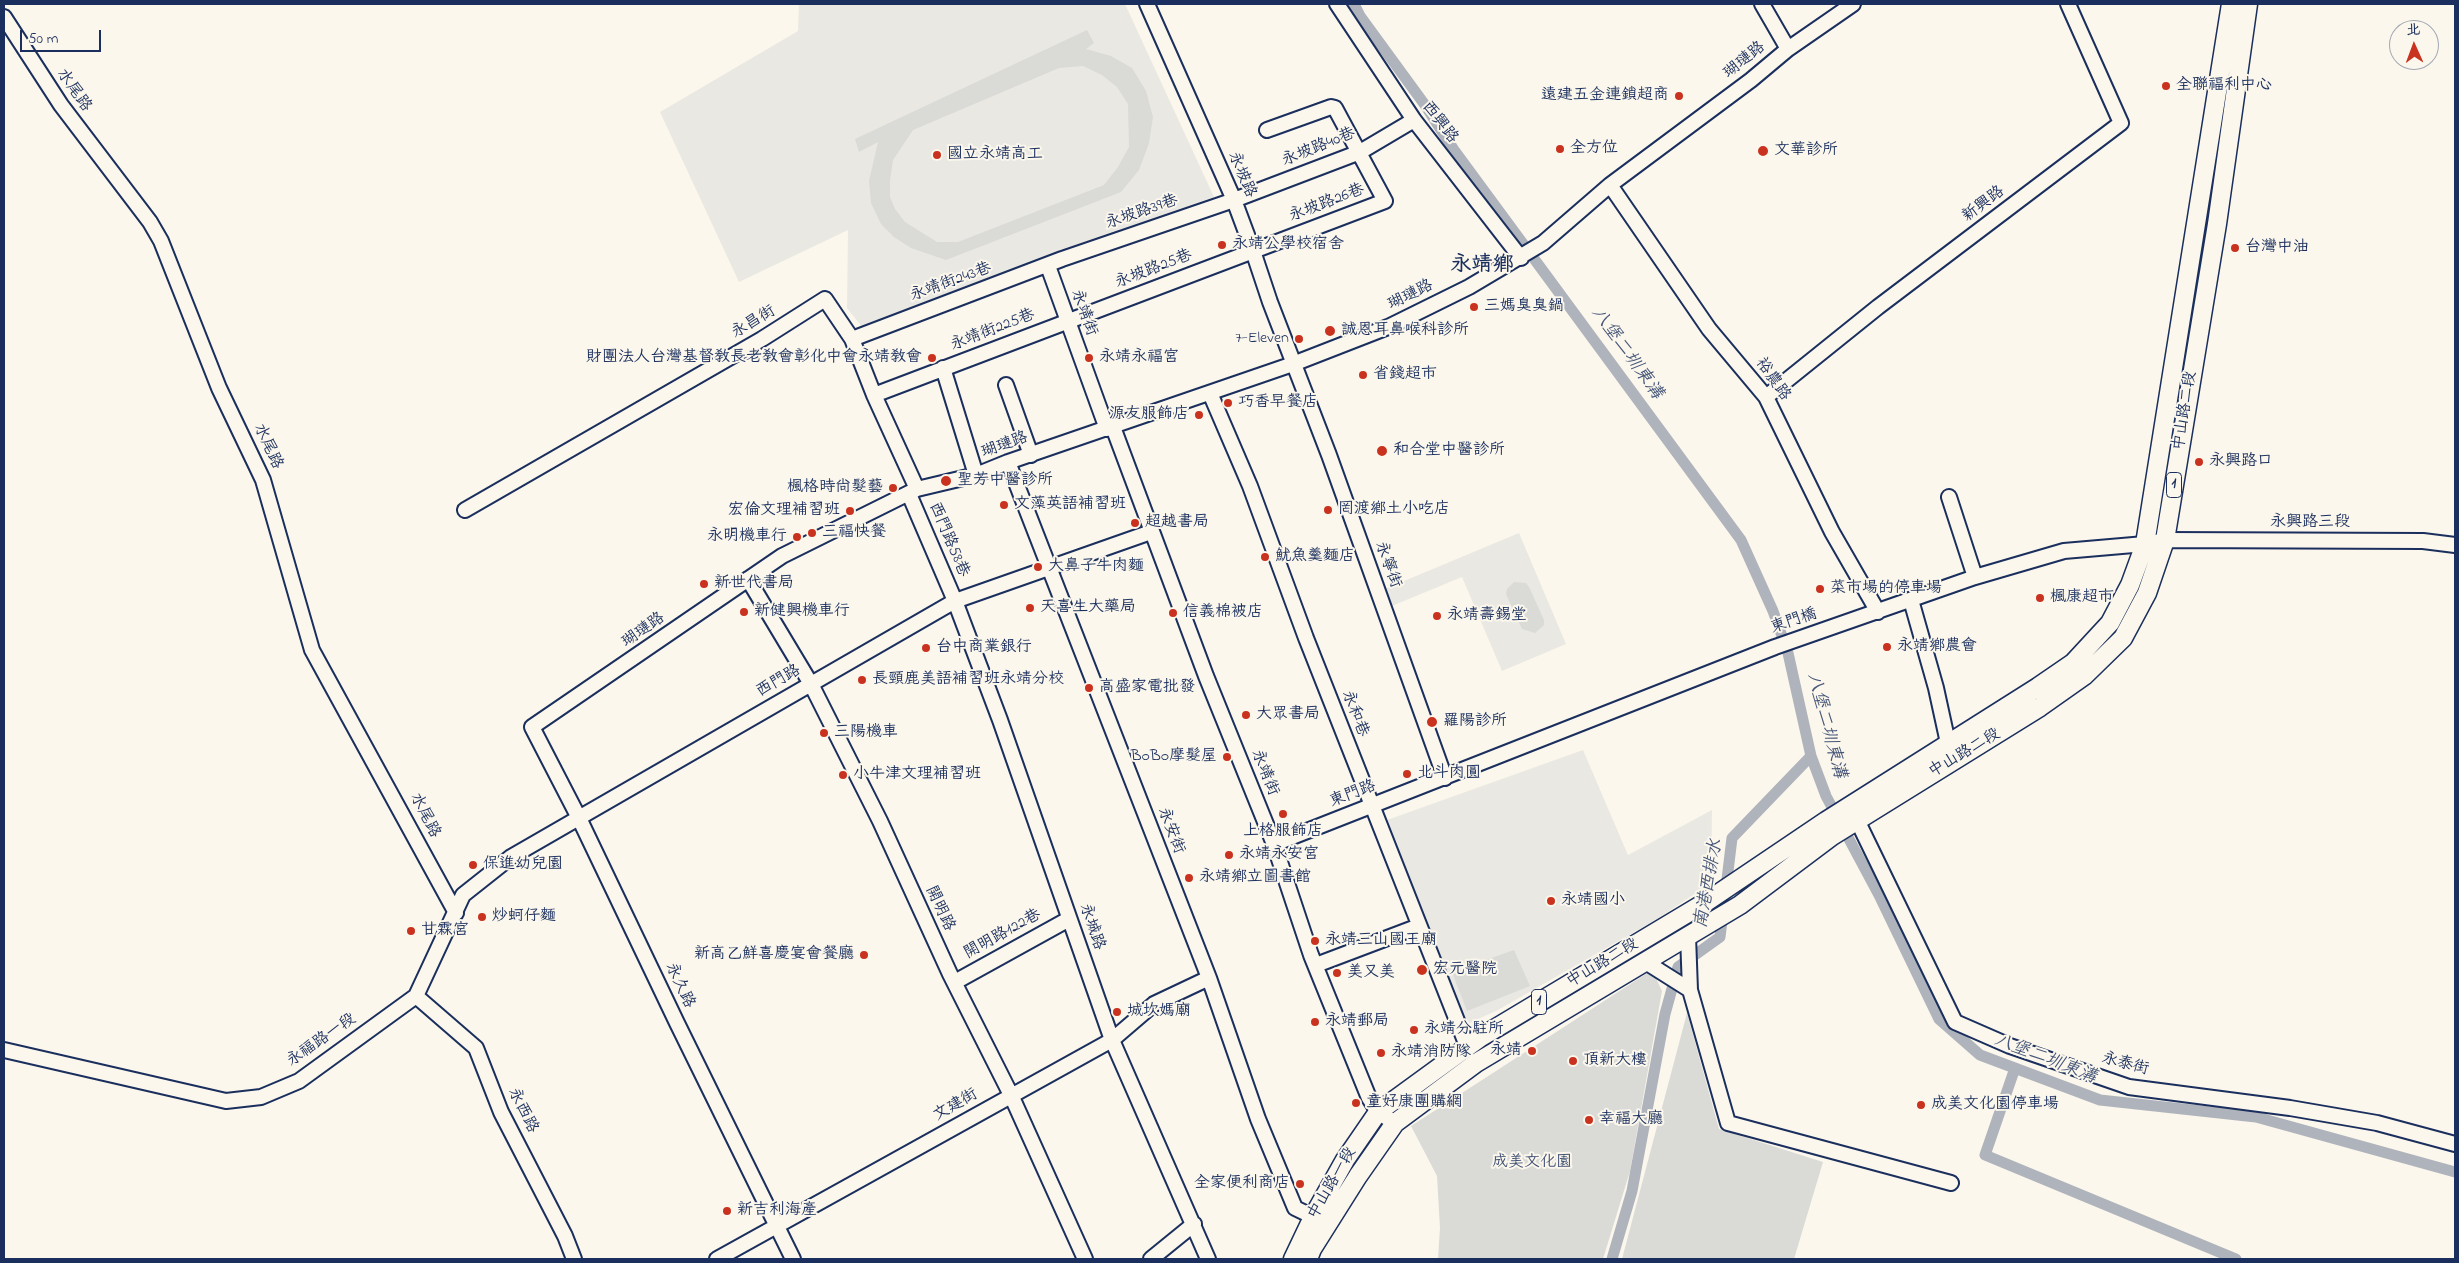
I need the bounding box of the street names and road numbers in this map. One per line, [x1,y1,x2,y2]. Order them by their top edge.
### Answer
street label: 瑚璉路 [1720,38,1770,84]
street label: 水尾路 [51,66,95,116]
street label: 西興路 [1417,98,1461,148]
street label: 永坡路40巷 [1279,125,1359,171]
street label: 永坡路 [1223,149,1259,201]
street label: 永坡路26巷 [1287,181,1367,227]
street label: 新興路 [1959,183,2009,227]
street label: 永坡路39巷 [1103,192,1181,234]
street label: 永坡路25巷 [1113,247,1195,293]
street label: 永靖街243巷 [908,259,994,307]
street label: 瑚璉路 [1385,277,1437,315]
street label: 永靖街 [1066,287,1100,339]
street label: 永昌街 [728,302,780,344]
street label: 永靖街225巷 [948,306,1038,356]
street label: 裕農路 [1750,355,1794,405]
street label: 中山路二段 [2170,370,2202,452]
street label: 水尾路 [248,421,286,473]
street label: 瑚璉路 [979,429,1031,463]
road number: 1 [2166,472,2182,498]
street label: 西門路58巷 [924,500,972,580]
street label: 永興路三段 [2270,513,2350,533]
street label: 永寧街 [1370,539,1404,591]
street label: 東門橋 [1768,605,1820,639]
street label: 瑚璉路 [619,609,669,653]
street label: 西門路 [753,662,805,702]
street label: 永和巷 [1336,688,1372,740]
street label: 中山路二段 [1926,725,2004,783]
street label: 永靖街 [1246,747,1282,799]
street label: 東門路 [1327,777,1379,813]
street label: 水尾路 [405,790,443,842]
street label: 永安街 [1152,805,1188,857]
street label: 開明路 [920,883,958,935]
street label: 永城路 [1074,901,1108,953]
street label: 開明路122巷 [961,906,1045,964]
street label: 中山路二段 [1564,935,1642,993]
street label: 永久路 [660,960,698,1012]
road number: 1 [1532,990,1546,1014]
street label: 永福路一段 [284,1010,360,1072]
street label: 永泰街 [2099,1050,2151,1080]
street label: 永西路 [503,1085,541,1137]
street label: 文建街 [930,1086,982,1126]
street label: 中山路一段 [1305,1145,1361,1223]

